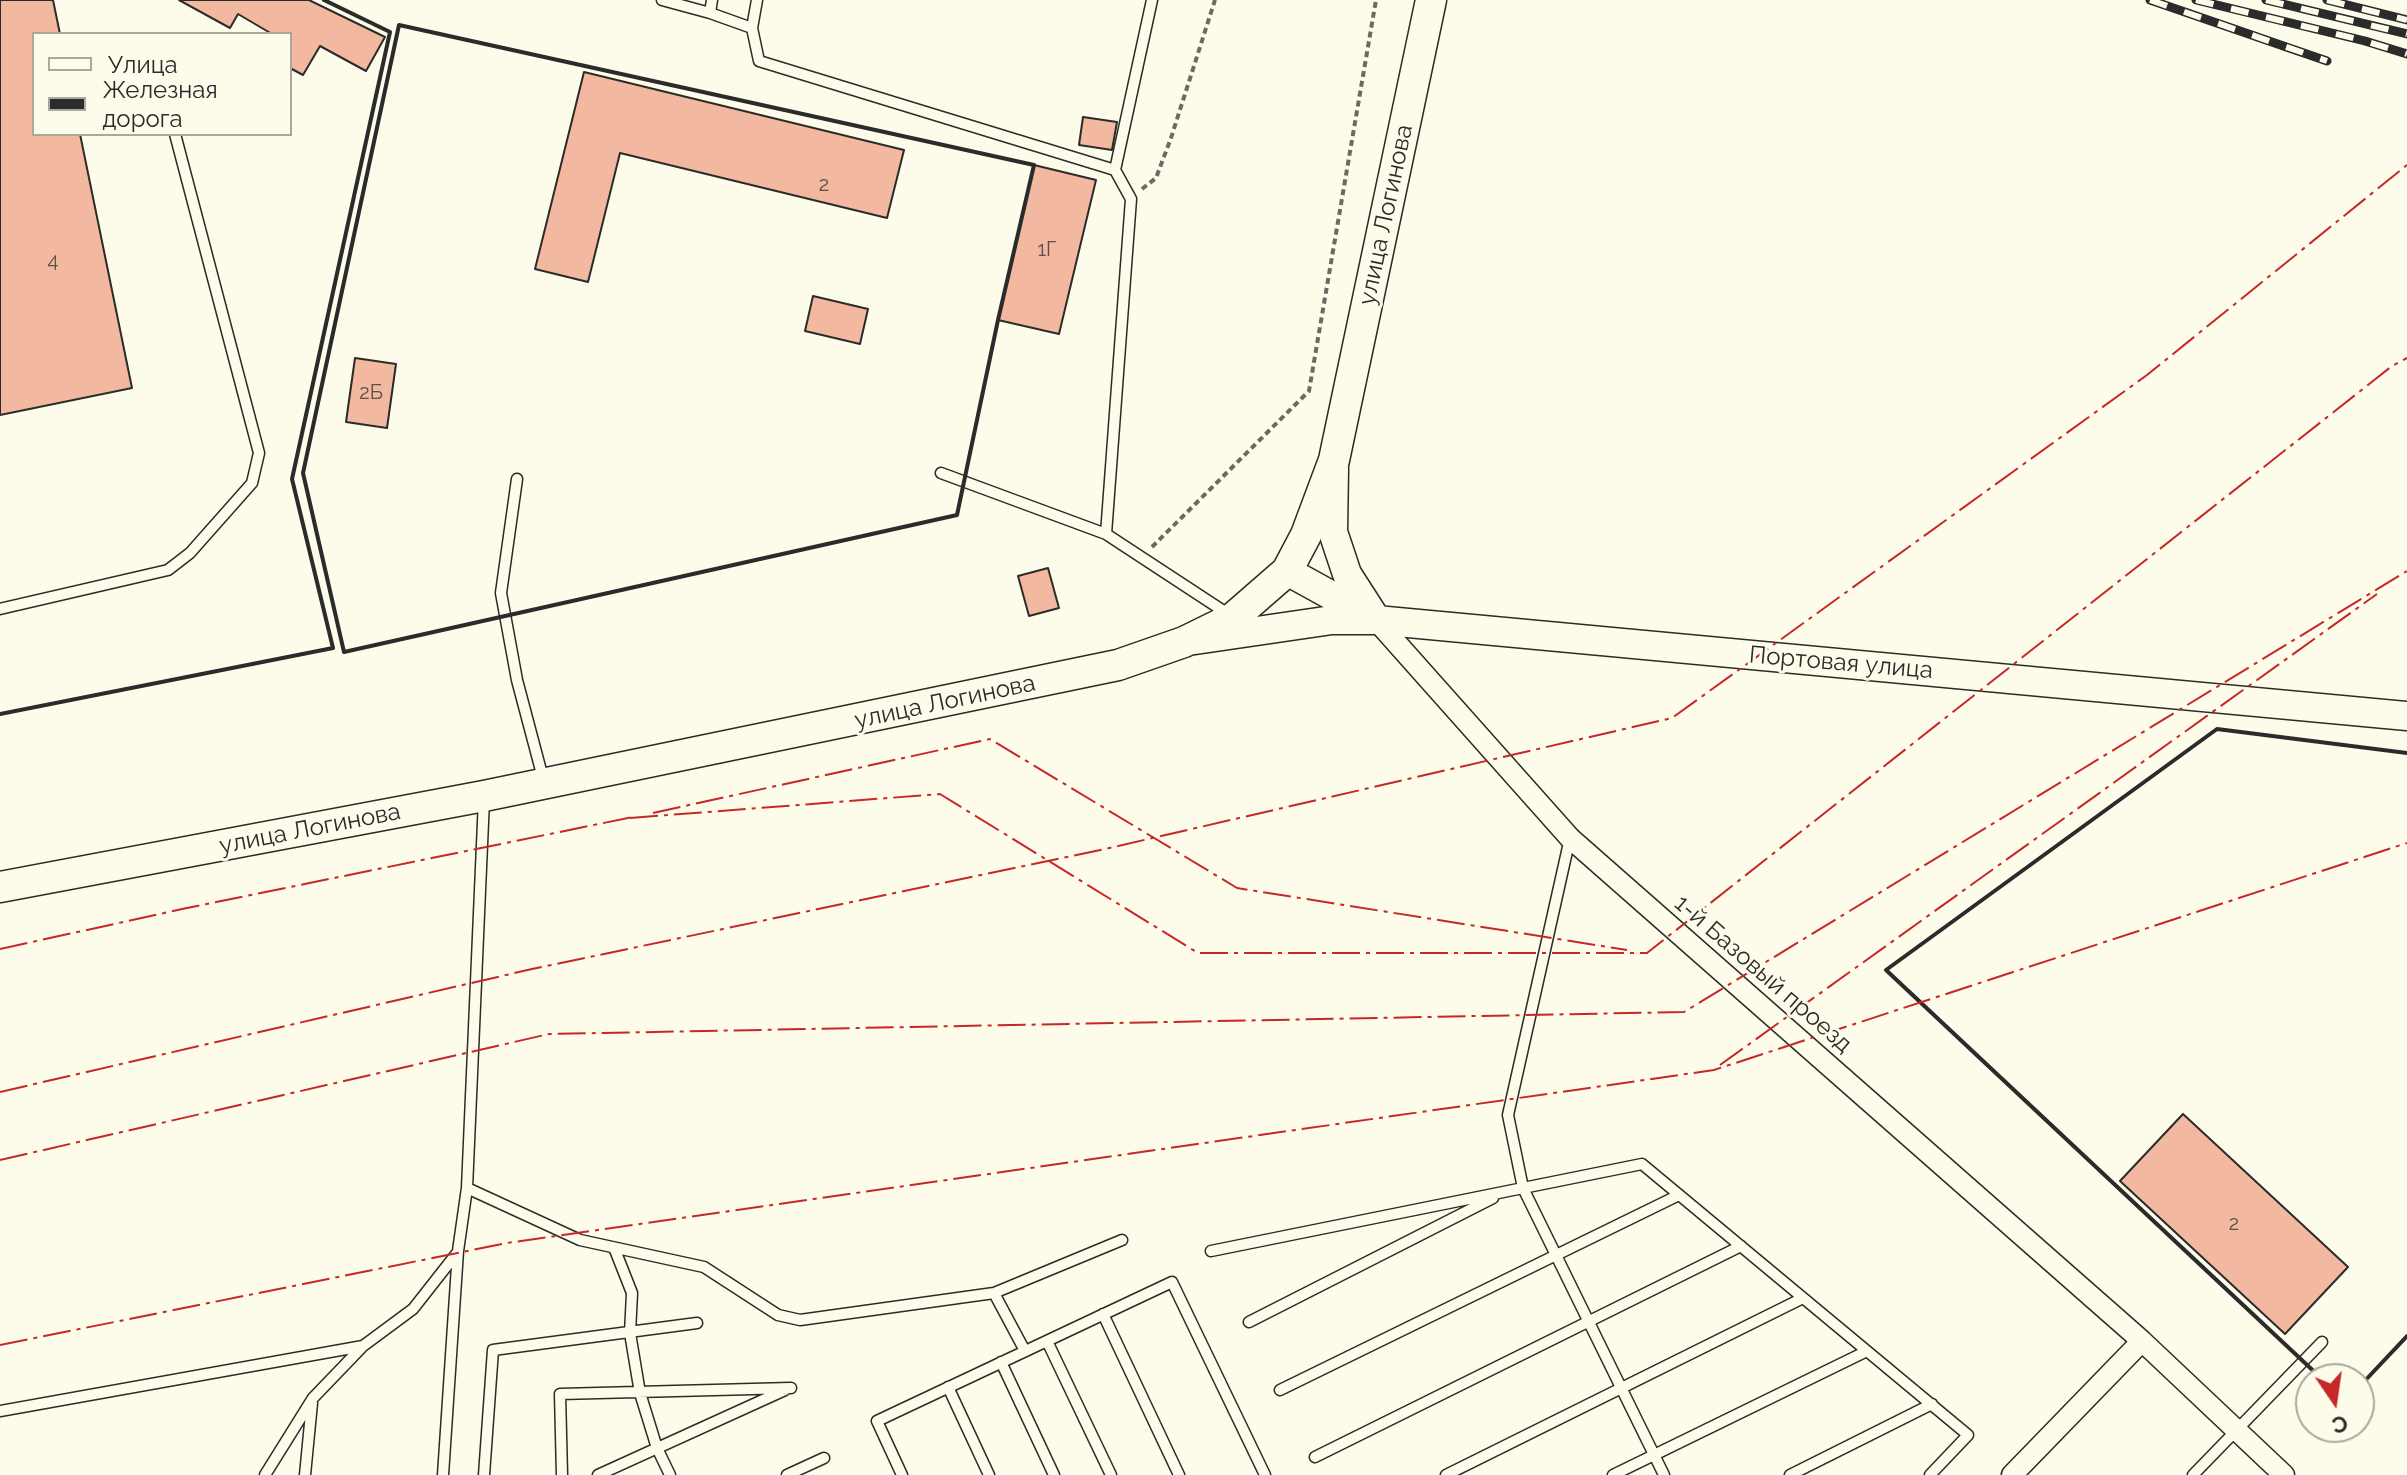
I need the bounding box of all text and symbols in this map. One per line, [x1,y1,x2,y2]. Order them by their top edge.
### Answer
legend [32,32,292,136]
text: Улица [108,50,178,79]
text: Железная дорога [102,75,218,133]
street label: улица Логинова [1353,122,1419,308]
house number: 2 [819,173,829,197]
house number: 1Г [1038,238,1056,262]
house number: 4 [48,249,58,273]
house number: 2Б [359,381,383,405]
street label: Портовая улица [1748,641,1934,685]
street label: улица Логинова [852,669,1038,735]
street label: улица Логинова [217,797,403,861]
street label: 1-й Базовый проезд [1668,889,1858,1059]
house number: 2 [2229,1212,2239,1236]
north arrow [2295,1363,2375,1443]
text: С [2330,1410,2350,1439]

